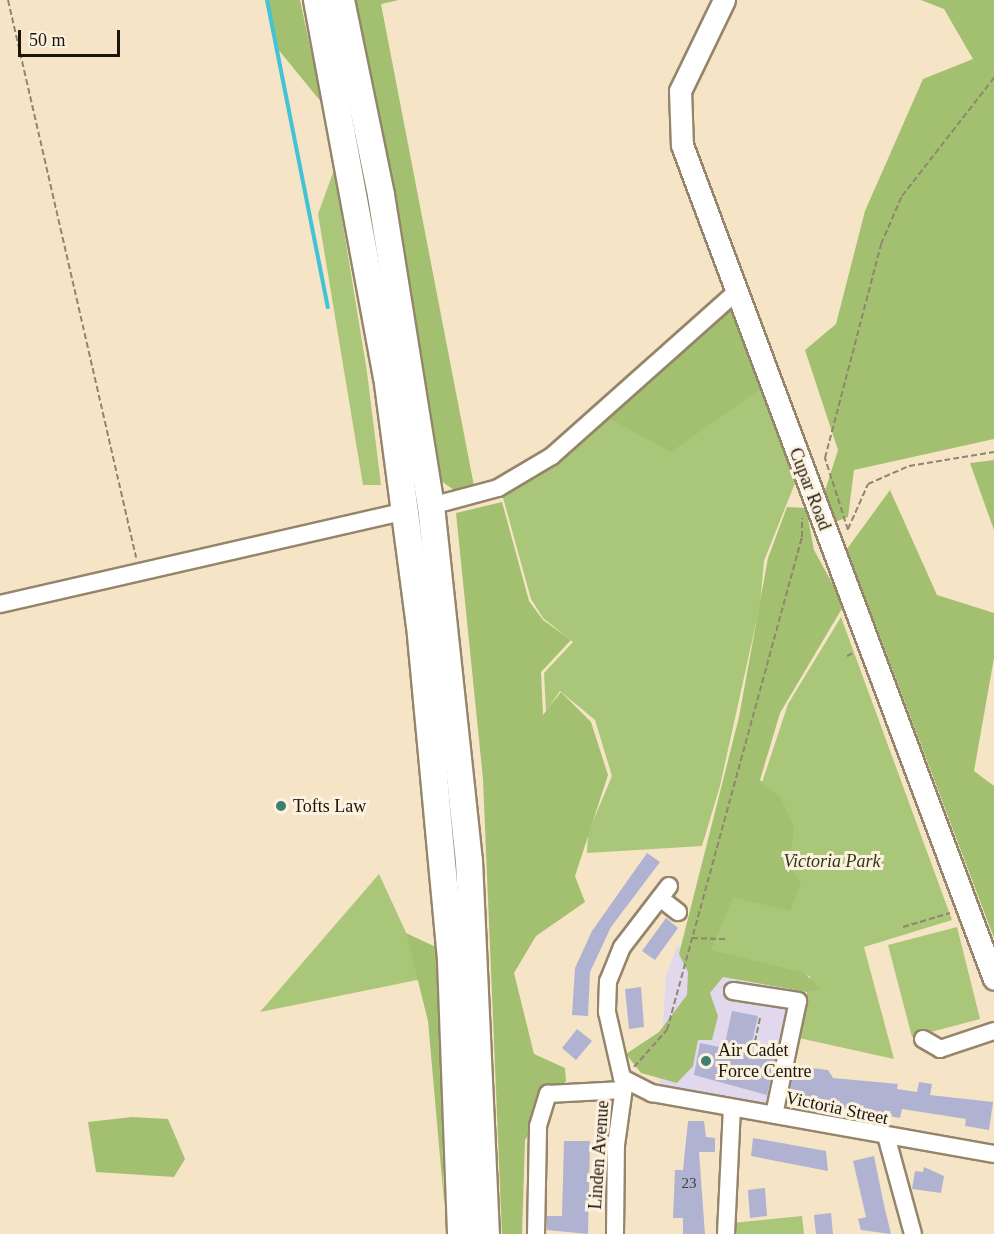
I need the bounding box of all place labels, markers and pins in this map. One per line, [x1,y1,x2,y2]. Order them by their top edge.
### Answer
place label: Tofts Law [293,795,366,817]
marker: Tofts Law [274,799,288,813]
place label: Air Cadet Force Centre [718,1040,811,1082]
marker: Air Cadet Force Centre [699,1054,713,1068]

